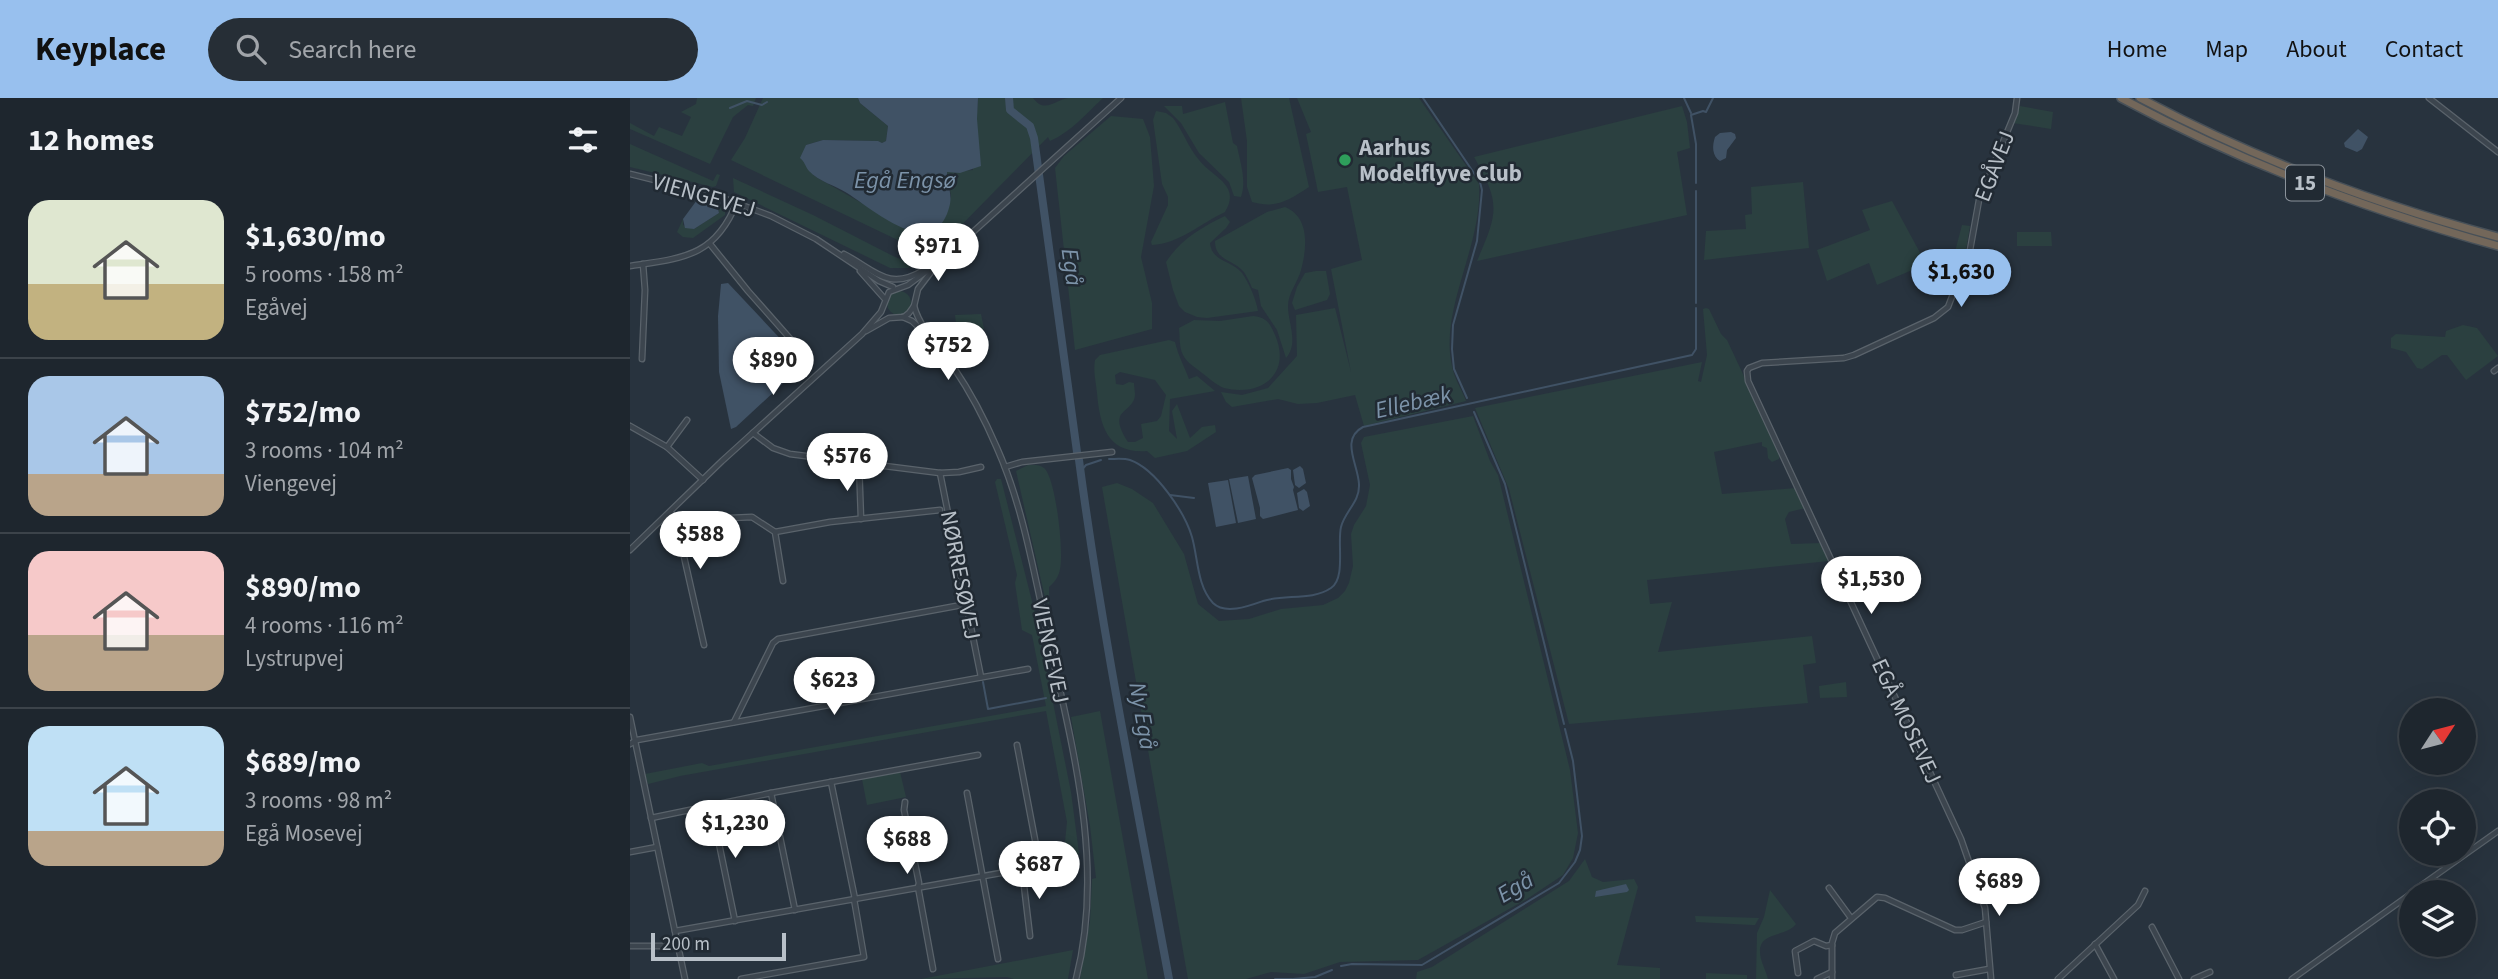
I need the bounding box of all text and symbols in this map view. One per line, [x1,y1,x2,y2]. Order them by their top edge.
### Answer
search box [208,18,698,81]
text: Keyplace [35,26,166,73]
icon: search [232,30,270,68]
text: Search here [288,31,416,68]
text: Home [2107,32,2167,67]
text: Map [2205,32,2248,67]
text: About [2286,32,2347,67]
text: Contact [2385,32,2463,67]
text: 12 homes [28,119,154,162]
icon: filters [564,121,602,159]
street label: EGÅVEJ [1966,126,2023,206]
place label: Aarhus Modelflyve Club [1358,131,1522,190]
marker: Aarhus Modelflyve Club [1337,152,1353,168]
water label: Egå Engsø [854,163,957,198]
street label: VIENGEVEJ [648,165,759,226]
road number: 15 [2286,166,2324,200]
text: $1,630/mo [245,215,386,258]
pin: $971 [897,223,979,283]
icon: home [84,228,168,312]
text: $971 [914,229,962,262]
water label: Egå [1052,246,1091,288]
pin: $1,630 [1904,250,2018,309]
text: $1,630 [1927,255,1995,288]
text: 5 rooms · 158 m² [245,258,404,291]
text: Egåvej [245,291,308,324]
pin: $752 [907,322,989,382]
text: $752 [924,328,972,361]
pin: $890 [732,338,814,397]
text: $890 [749,343,797,376]
water label: Ellebæk [1371,377,1455,428]
text: $752/mo [245,391,361,434]
icon: home [84,404,168,488]
text: 3 rooms · 104 m² [245,434,404,467]
pin: $576 [806,434,888,493]
text: $576 [823,439,871,472]
text: Viengevej [245,467,337,500]
street label: NØRRESØVEJ [932,508,989,642]
pin: $588 [659,512,741,571]
text: $588 [676,517,724,550]
pin: $1,530 [1814,556,1928,616]
text: $1,530 [1837,562,1905,595]
text: $890/mo [245,566,361,609]
icon: home [84,579,168,663]
street label: VIENGEVEJ [1023,596,1078,706]
text: 4 rooms · 116 m² [245,609,404,642]
text: Lystrupvej [245,642,344,675]
street label: EGÅ MOSEVEJ [1863,653,1950,789]
pin: $623 [793,658,875,717]
text: $623 [810,663,858,696]
water label: Ny Egå [1119,680,1166,753]
north arrow [2399,698,2476,775]
map controls [2399,698,2476,957]
text: $689/mo [245,741,361,784]
icon: home [84,754,168,838]
text: 3 rooms · 98 m² [245,784,392,817]
button: locate [2399,789,2476,866]
pin: $1,230 [678,800,792,860]
text: $1,230 [701,806,769,839]
pin: $688 [866,816,948,876]
text: Egå Mosevej [245,817,363,850]
text: $688 [883,822,931,855]
pin: $687 [998,842,1080,901]
text: $687 [1015,847,1063,880]
pin: $689 [1958,858,2040,918]
water label: Egå [1490,863,1541,912]
text: $689 [1975,864,2023,897]
button: layers [2399,880,2476,957]
scale bar [651,930,786,962]
text: 200 m [662,931,710,958]

